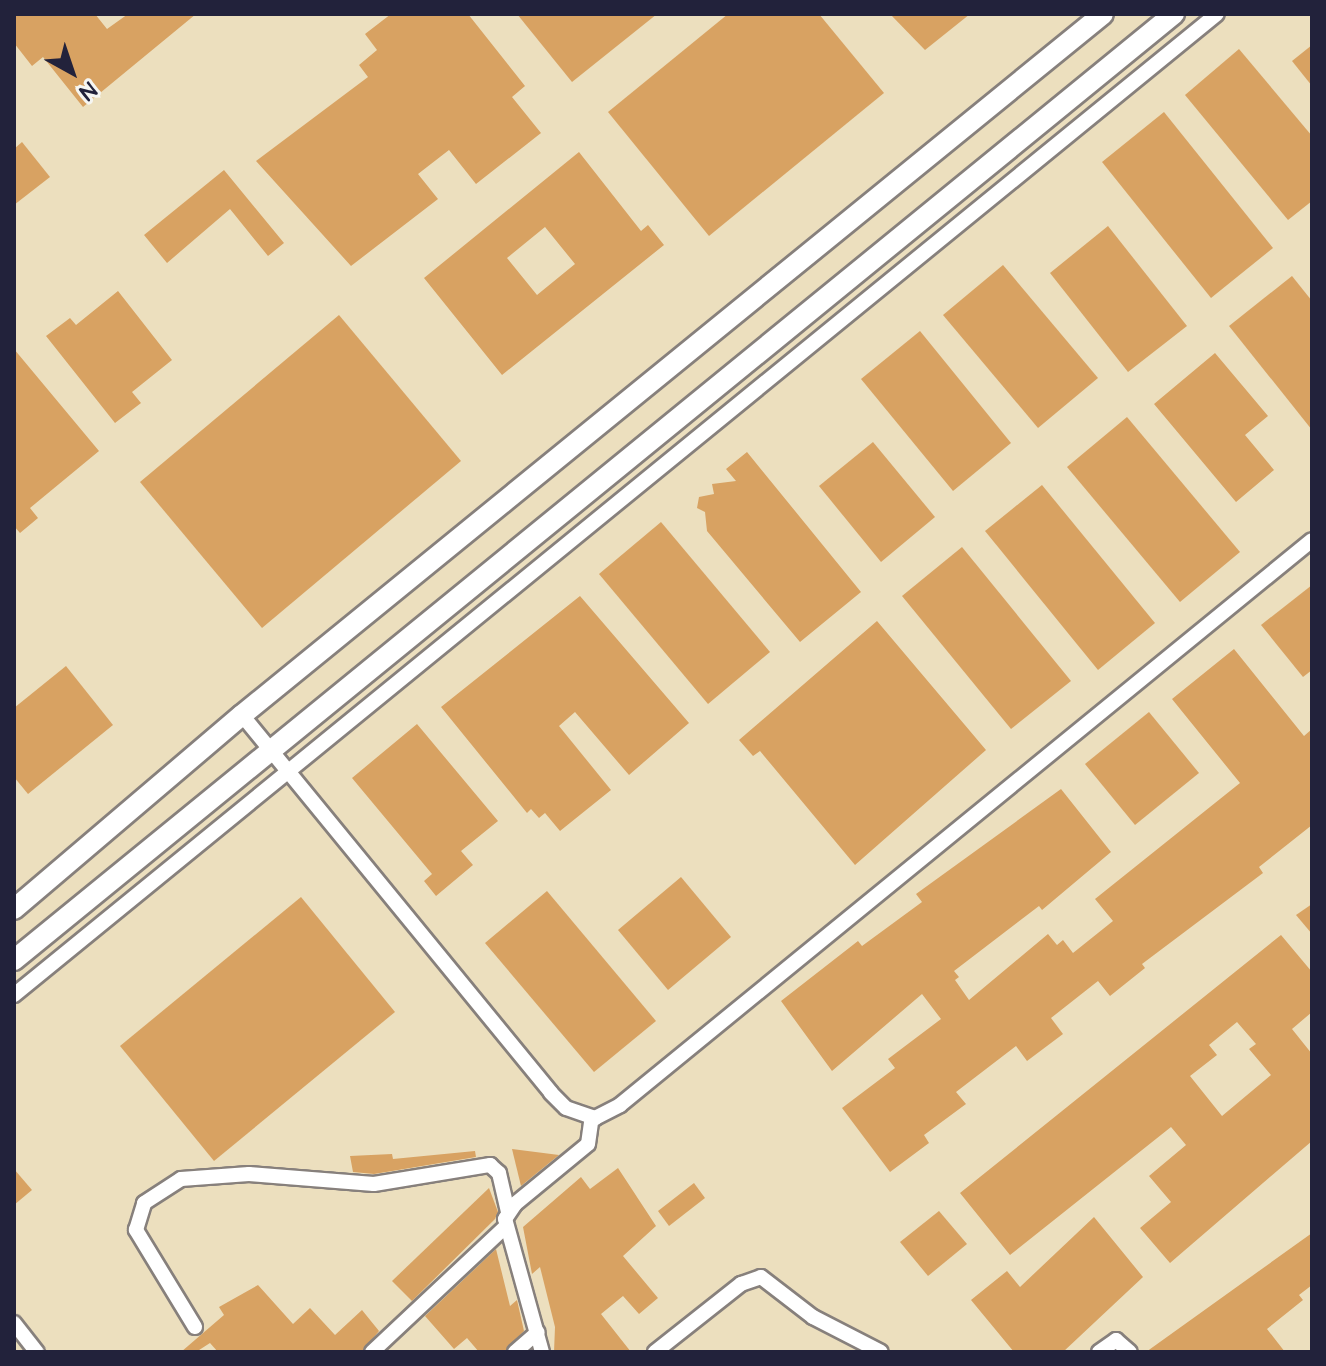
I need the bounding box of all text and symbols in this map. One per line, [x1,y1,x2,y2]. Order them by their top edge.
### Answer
north arrow [32,32,112,112]
text: N [73,74,103,107]

